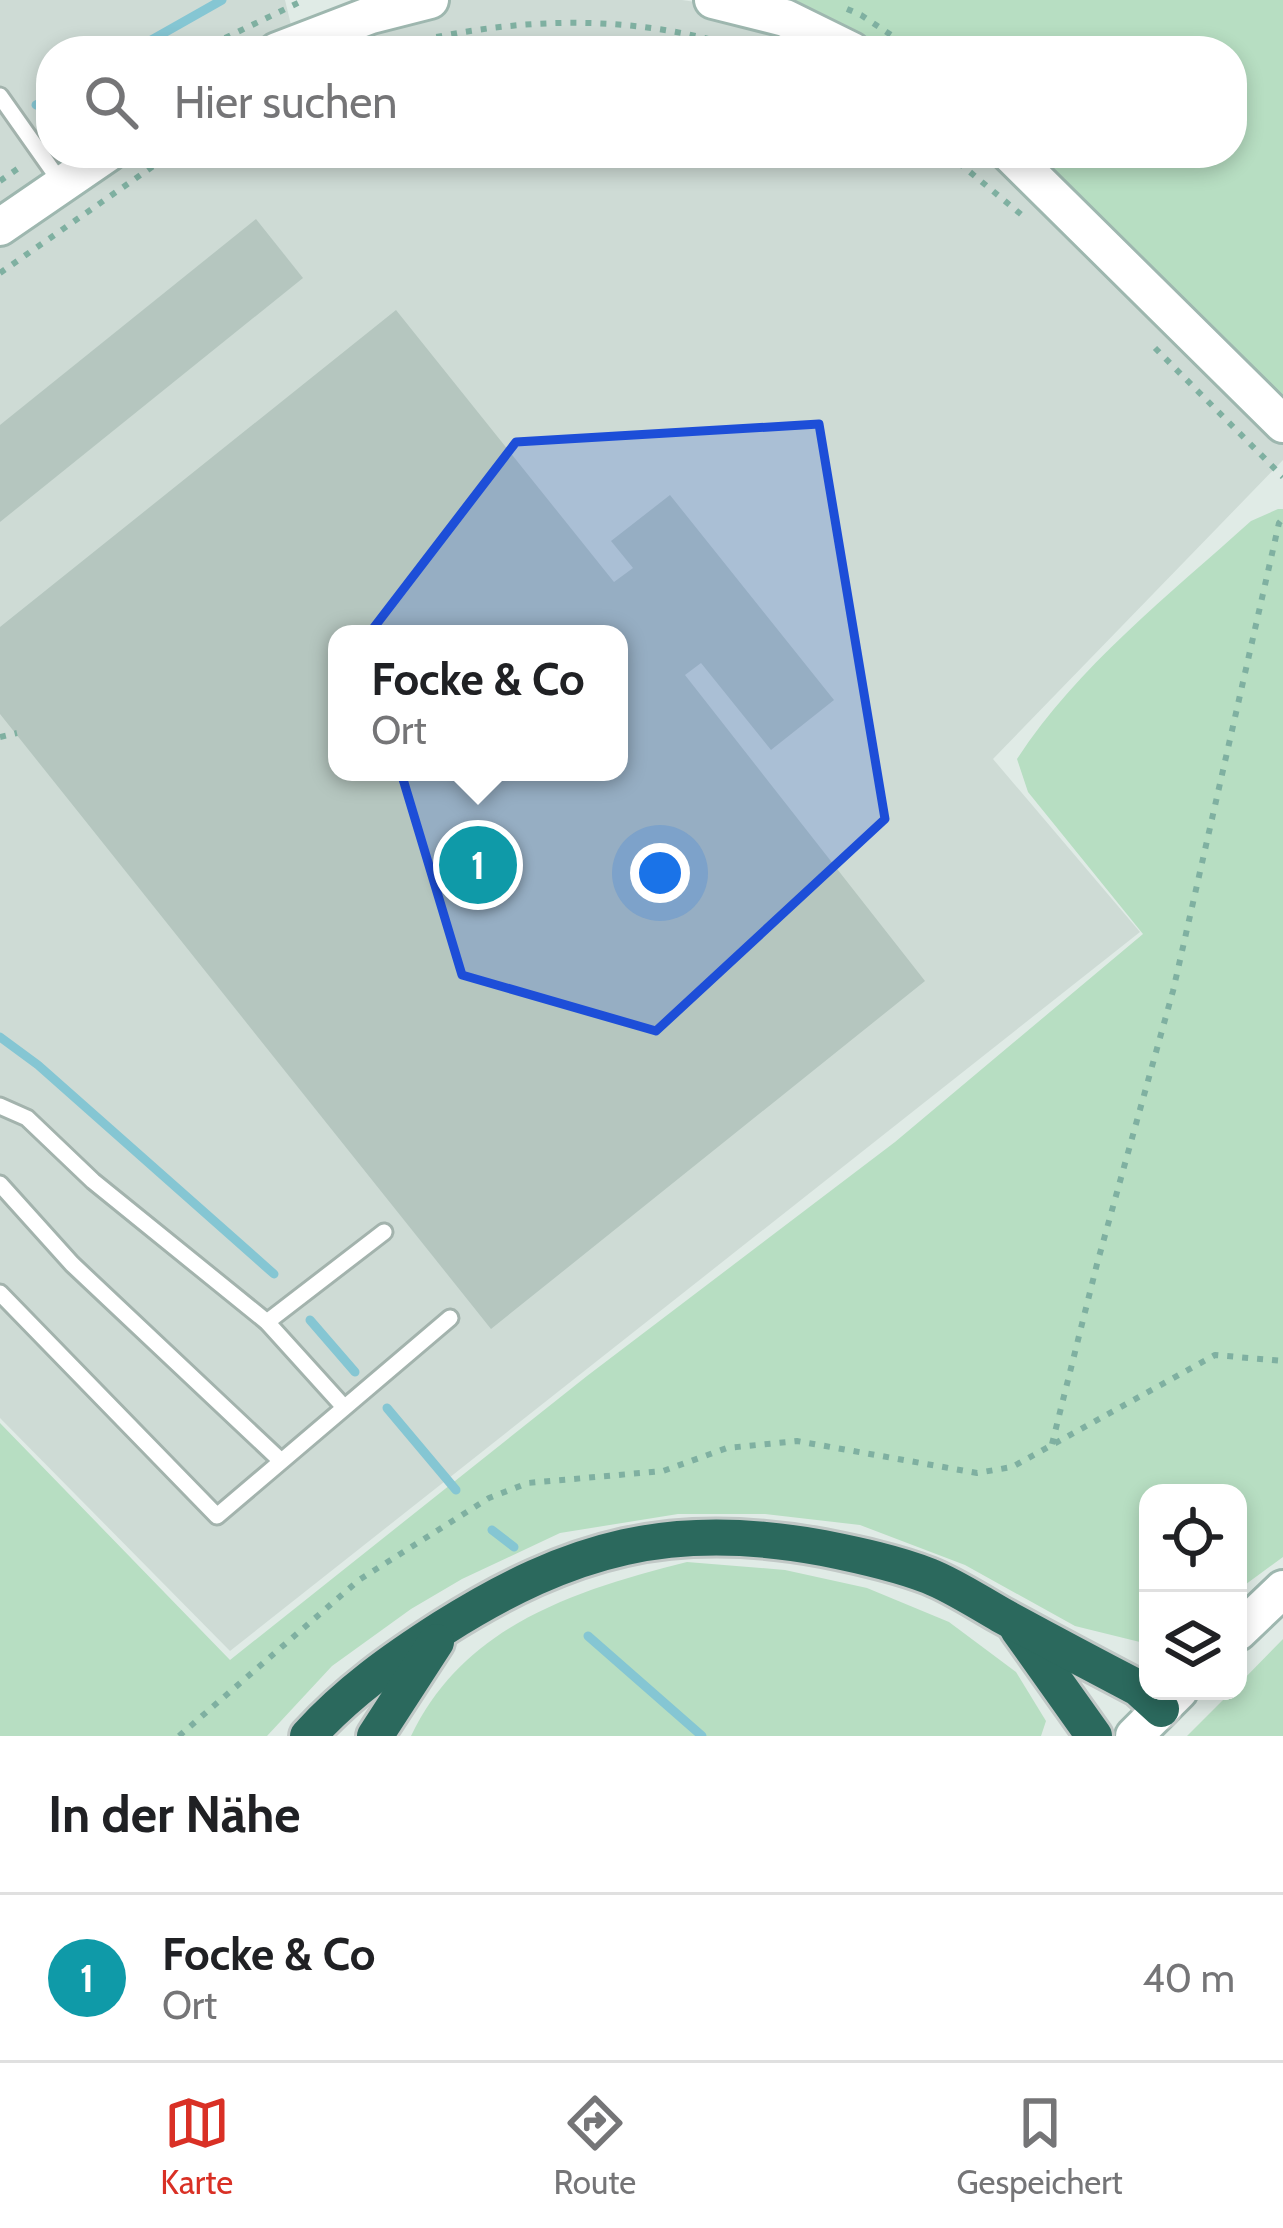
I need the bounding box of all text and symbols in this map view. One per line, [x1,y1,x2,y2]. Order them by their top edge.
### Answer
search box [36,36,1247,168]
icon: search [78,69,144,135]
text: Hier suchen [174,75,398,129]
popup [328,625,628,781]
text: Focke & Co [371,652,585,706]
text: Ort [371,706,427,754]
pin: 1 [439,820,517,910]
your location [630,843,690,903]
map controls [1139,1484,1247,1700]
button: locate [1139,1484,1247,1592]
button: layers [1139,1592,1247,1700]
text: In der Nähe [48,1783,301,1845]
text: Focke & Co [162,1927,375,1981]
text: 1 [80,1954,94,2002]
text: 40 m [1142,1954,1235,2002]
text: Ort [162,1981,217,2029]
tab: Karte [160,2090,233,2202]
tab: Route [554,2090,636,2202]
tab: Gespeichert [957,2090,1123,2202]

